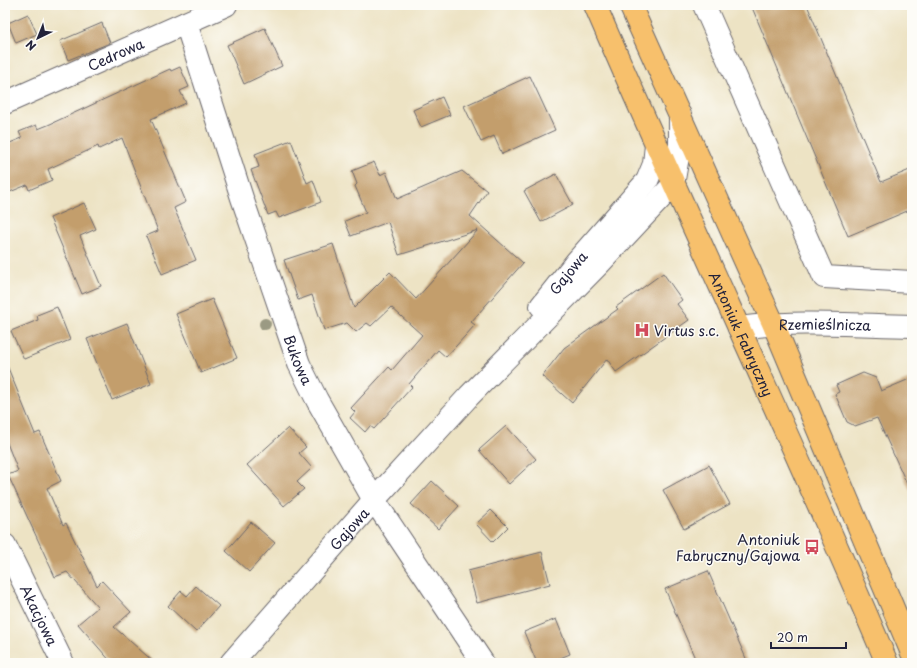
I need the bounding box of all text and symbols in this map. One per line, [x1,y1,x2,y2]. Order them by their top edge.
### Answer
north arrow [18,18,58,58]
street label: Cedrowa [84,32,147,76]
text: N [22,36,40,55]
street label: Gajowa [544,246,592,299]
street label: Antoniuk Fabryczny [704,268,779,400]
street label: Rzemieślnicza [778,313,872,335]
place label: Virtus s.c. [654,320,719,341]
hospital icon: Virtus s.c. [633,321,651,339]
street label: Bukowa [279,332,318,388]
street label: Gajowa [324,502,374,554]
place label: Antoniuk Fabryczny/Gajowa [676,529,800,566]
bus stop icon: Antoniuk Fabryczny/Gajowa [803,538,821,556]
street label: Akacjowa [16,581,63,649]
scale bar [771,624,846,650]
text: 20 m [777,628,808,646]

